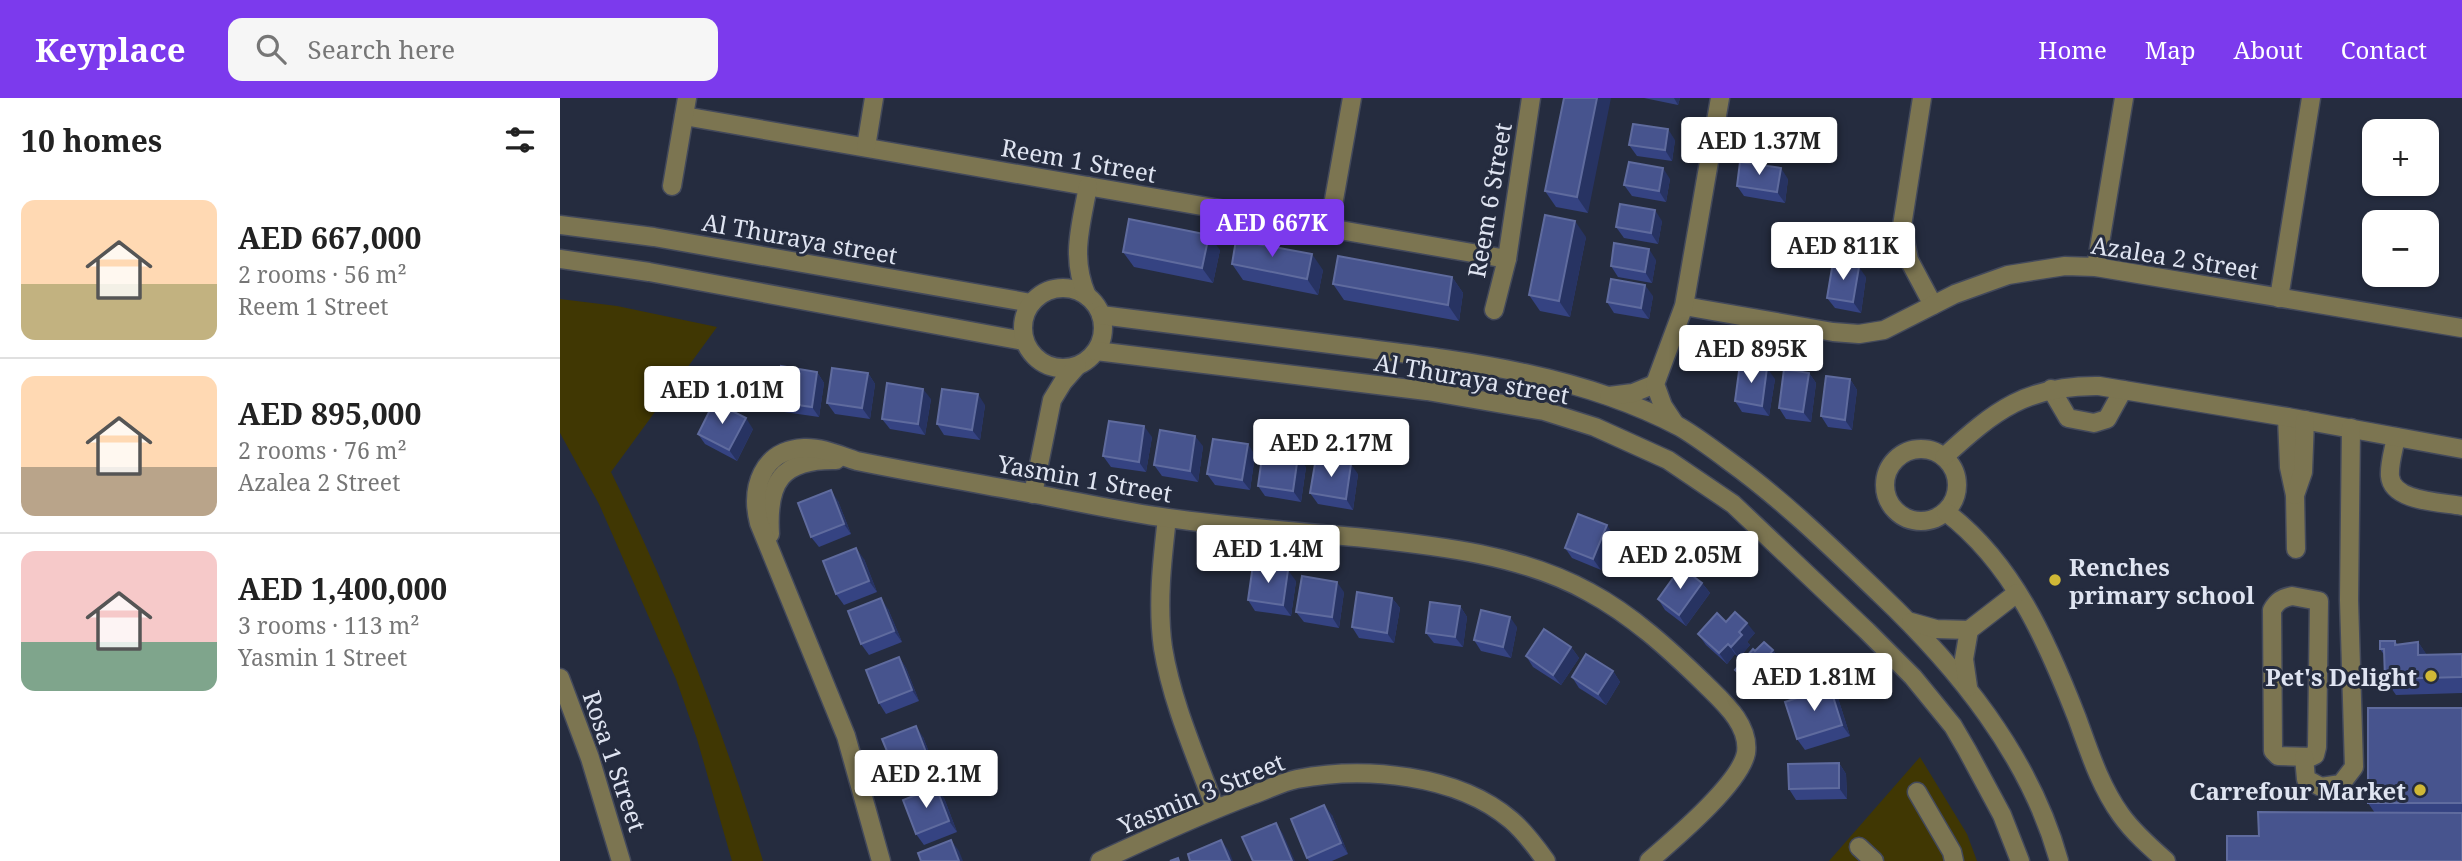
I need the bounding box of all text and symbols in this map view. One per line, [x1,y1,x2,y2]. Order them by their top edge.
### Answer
search box [228,18,718,81]
text: Keyplace [35,27,186,72]
icon: search [252,30,290,68]
text: Search here [308,31,455,67]
text: Home [2038,33,2107,66]
text: Map [2145,33,2196,66]
text: About [2234,33,2303,66]
text: Contact [2341,33,2427,66]
pin: AED 1.37M [1679,118,1839,177]
map controls [2362,119,2439,287]
button: + [2362,119,2439,196]
text: 10 homes [21,120,162,161]
street label: Reem 6 Street [1459,120,1519,280]
icon: filters [501,121,539,159]
text: AED 1.37M [1697,124,1821,156]
street label: Reem 1 Street [999,130,1159,190]
pin: AED 667K [1200,200,1344,259]
street label: Al Thuraya street [700,205,900,271]
text: AED 667K [1216,206,1328,238]
button: − [2362,210,2439,287]
text: AED 667,000 [238,217,422,258]
pin: AED 811K [1771,222,1915,282]
street label: Azalea 2 Street [2089,227,2261,287]
icon: home [77,228,161,312]
text: AED 811K [1787,229,1899,261]
text: 2 rooms · 56 m² [238,258,407,290]
text: Reem 1 Street [238,290,388,322]
pin: AED 895K [1679,326,1823,385]
text: AED 895K [1695,332,1807,364]
street label: Al Thuraya street [1372,345,1572,411]
pin: AED 1.01M [642,366,802,426]
text: AED 1.01M [660,373,784,405]
text: AED 895,000 [238,393,422,434]
icon: home [77,404,161,488]
pin: AED 2.17M [1251,420,1411,479]
text: AED 2.17M [1269,426,1393,458]
text: 2 rooms · 76 m² [238,434,407,466]
street label: Yasmin 1 Street [994,446,1175,510]
text: Azalea 2 Street [238,466,400,498]
pin: AED 1.4M [1196,526,1340,585]
text: AED 1.4M [1213,532,1323,564]
pin: AED 2.05M [1600,532,1760,591]
text: AED 2.05M [1618,538,1742,570]
place label: Renches primary school [2069,550,2255,611]
text: AED 1,400,000 [238,568,447,609]
marker: Renches primary school [2047,572,2063,588]
icon: home [77,579,161,663]
text: 3 rooms · 113 m² [238,609,420,641]
text: Yasmin 1 Street [238,641,407,673]
pin: AED 1.81M [1734,654,1894,713]
text: AED 1.81M [1752,660,1876,692]
place label: Pet's Delight [2265,660,2417,693]
marker: Pet's Delight [2423,668,2439,684]
street label: Rosa 1 Street [576,686,654,836]
street label: Yasmin 3 Street [1112,745,1289,842]
pin: AED 2.1M [854,750,998,810]
text: AED 2.1M [871,757,981,789]
place label: Carrefour Market [2189,774,2406,807]
marker: Carrefour Market [2412,782,2428,798]

